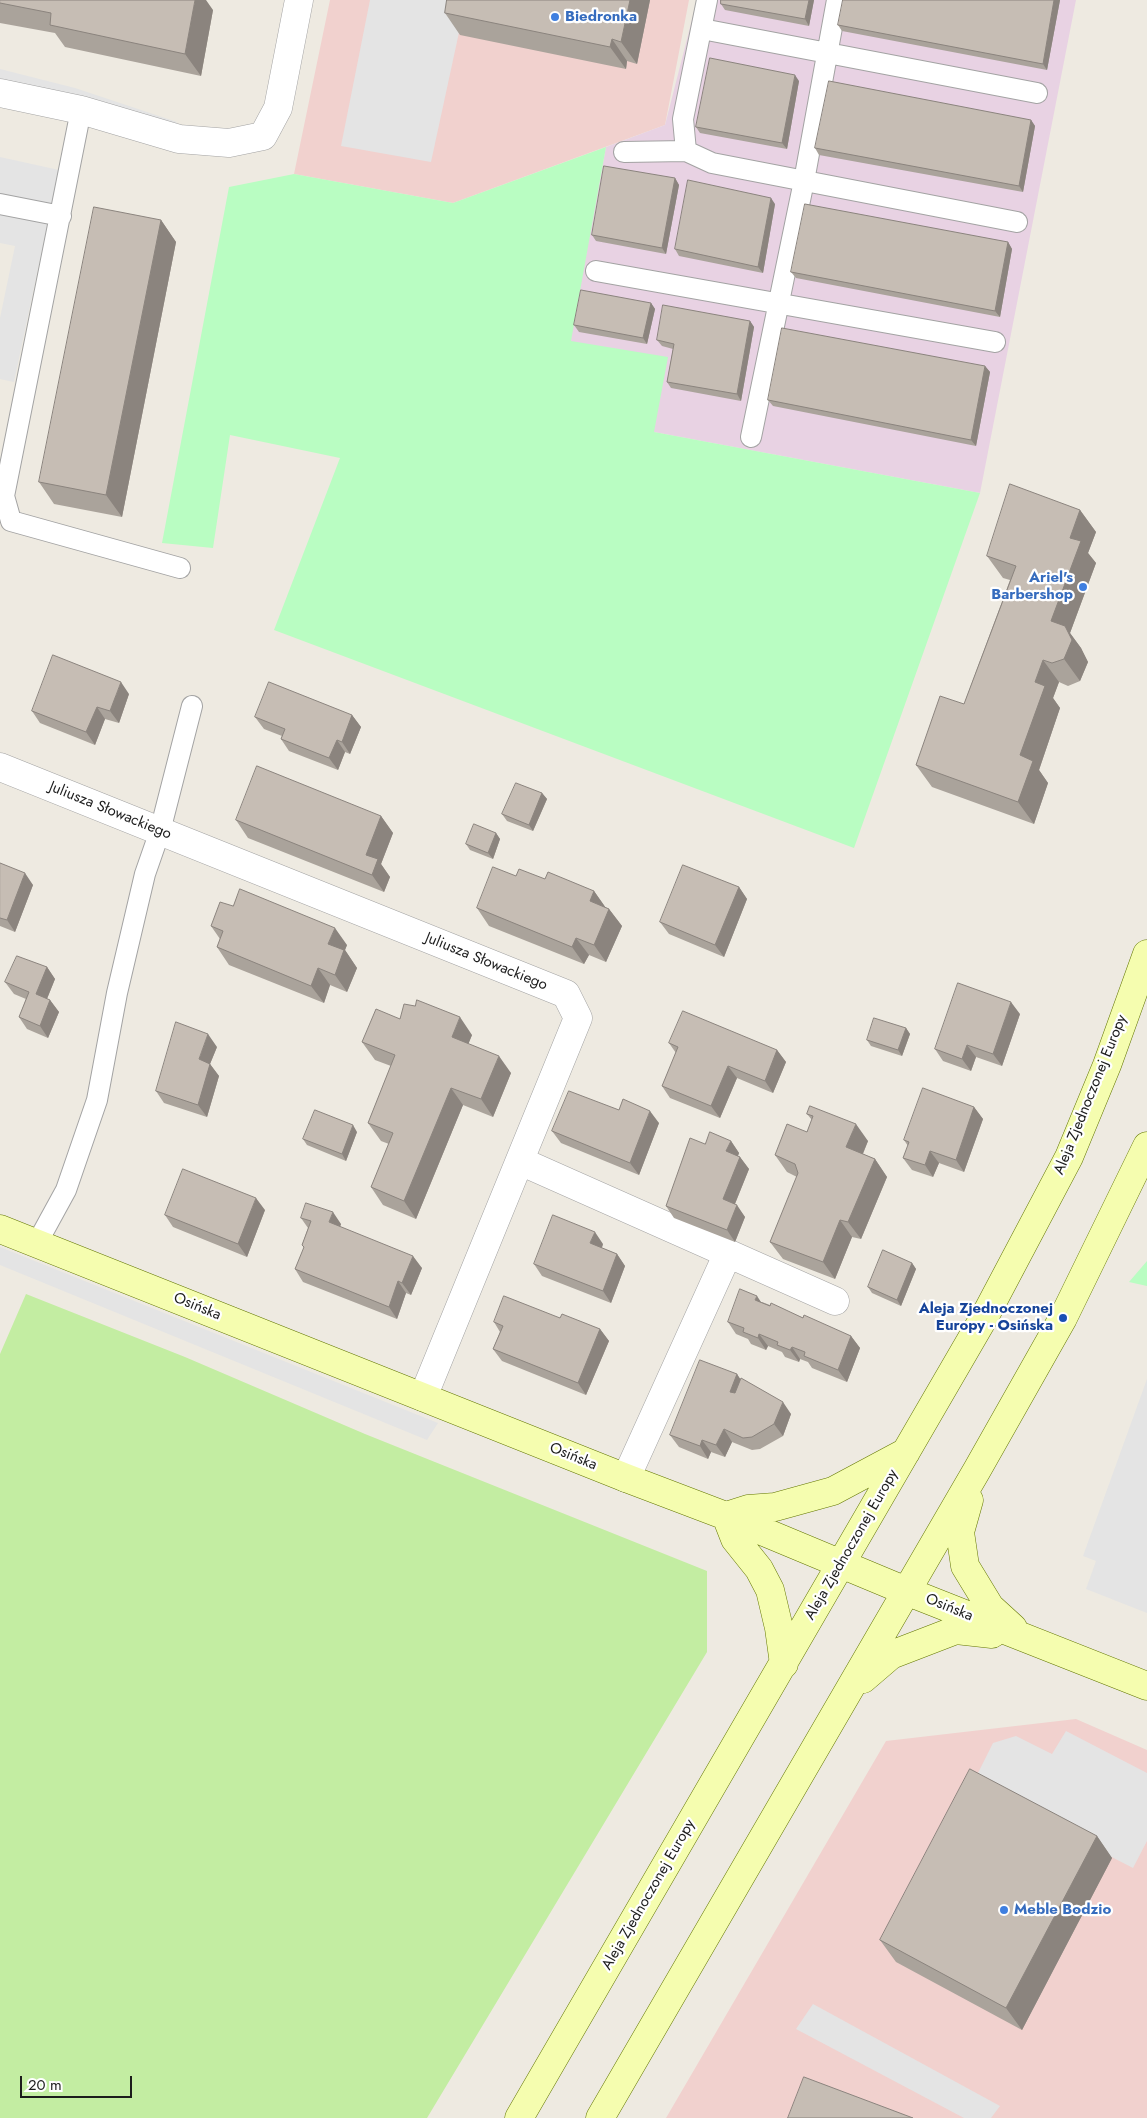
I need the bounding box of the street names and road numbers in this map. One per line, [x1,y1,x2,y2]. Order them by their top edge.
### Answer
street label: Juliusza Słowackiego [46,778,174,844]
street label: Juliusza Słowackiego [422,929,550,995]
street label: Aleja Zjednoczonej Europy [1051,1012,1131,1178]
street label: Osińska [171,1289,223,1325]
street label: Osińska [547,1439,599,1475]
street label: Aleja Zjednoczonej Europy [801,1467,903,1623]
street label: Osińska [923,1590,975,1626]
street label: Aleja Zjednoczonej Europy [598,1817,700,1973]

